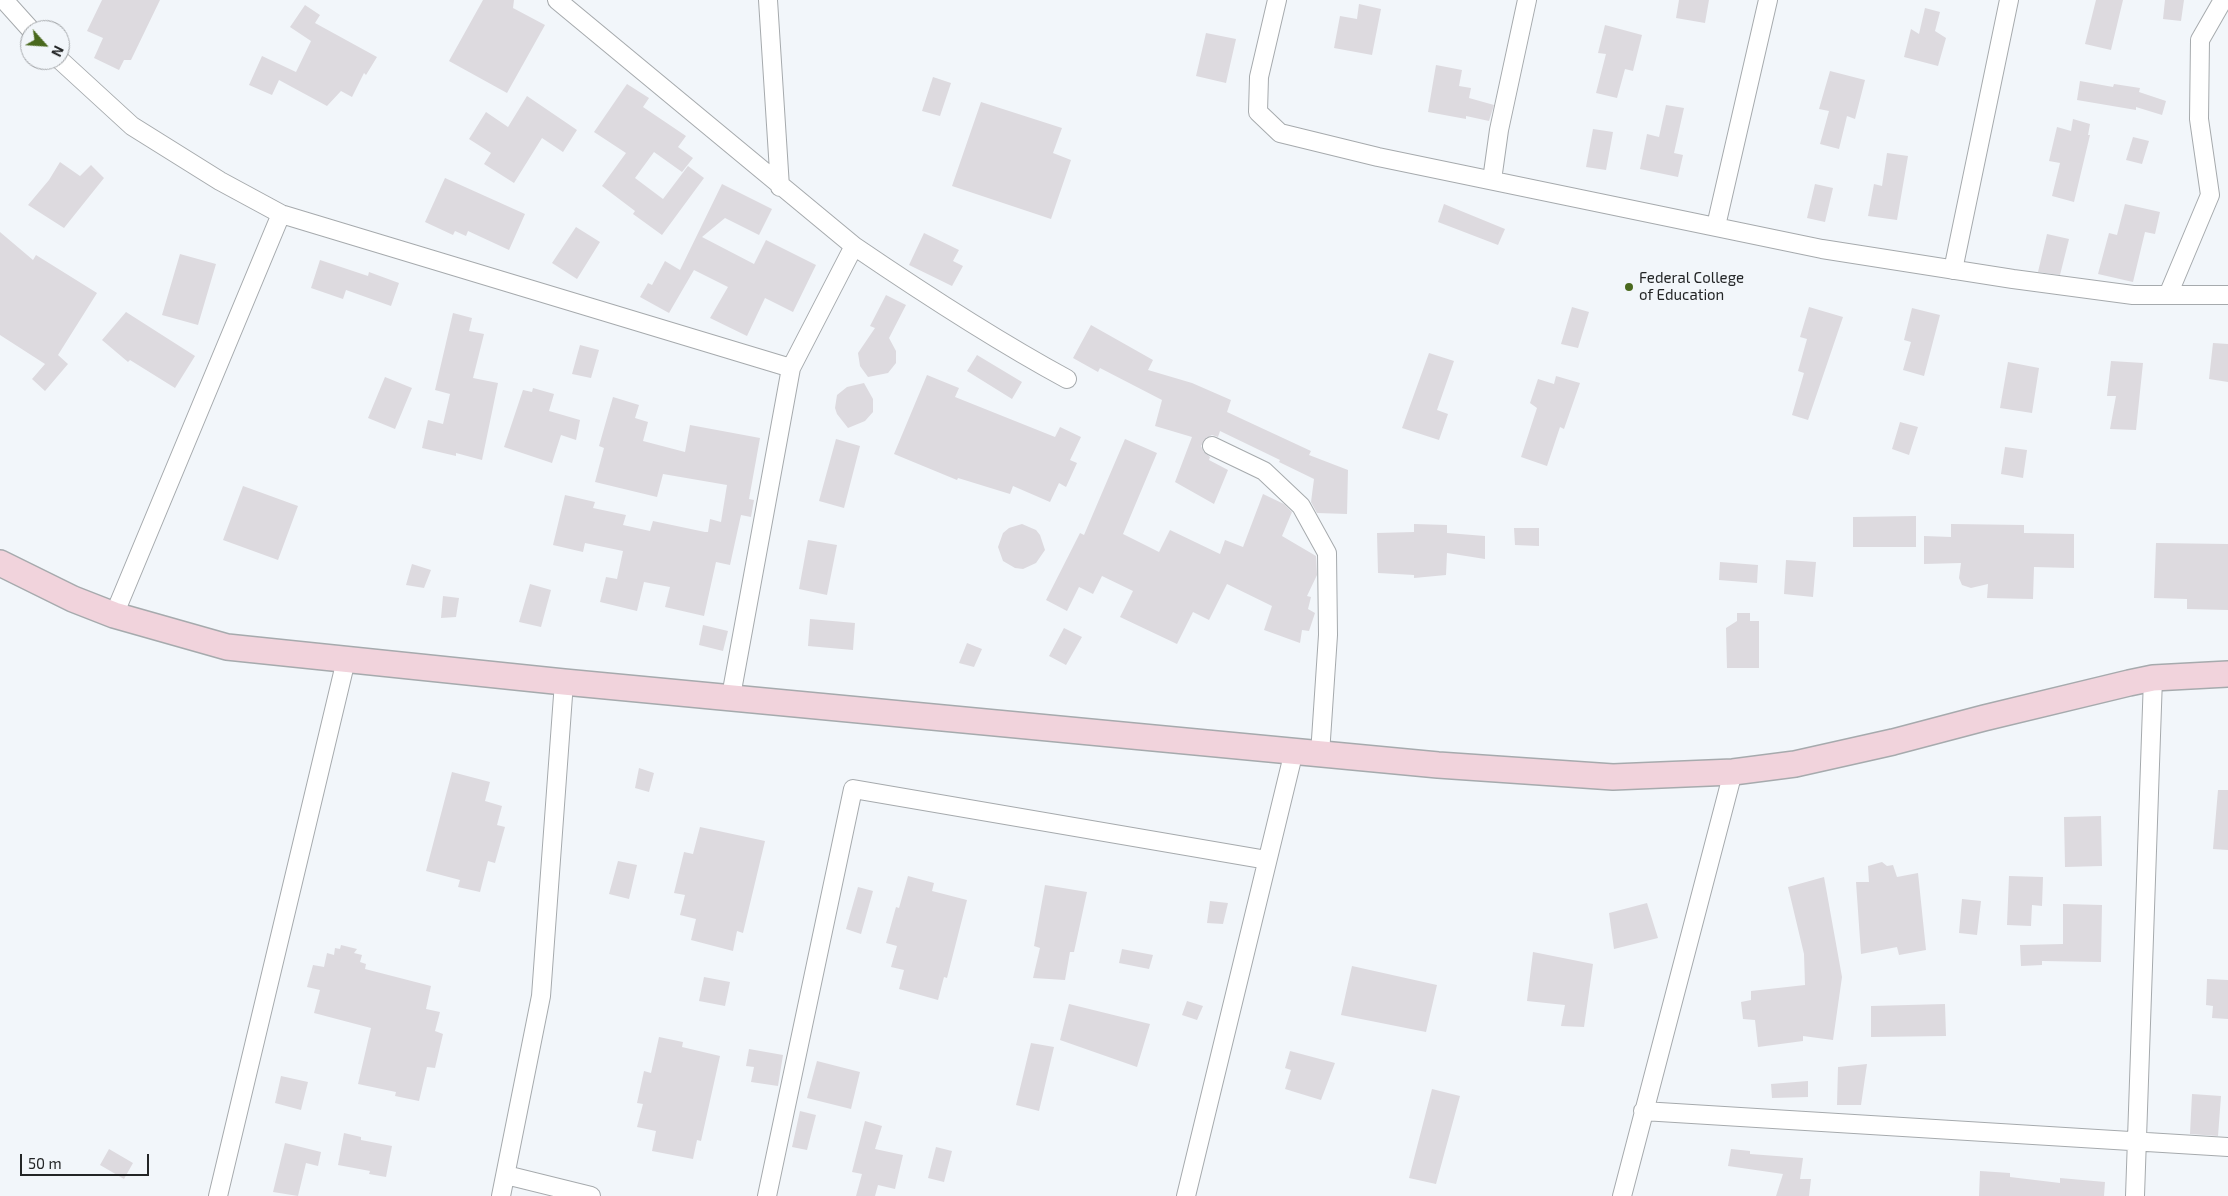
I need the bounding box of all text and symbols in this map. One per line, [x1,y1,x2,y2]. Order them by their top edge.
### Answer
north arrow [20,20,70,70]
text: N [48,43,68,60]
place label: Federal College of Education [1639,269,1744,304]
marker: Federal College of Education [1623,281,1635,293]
scale bar [22,1144,151,1176]
text: 50 m [28,1154,62,1172]

